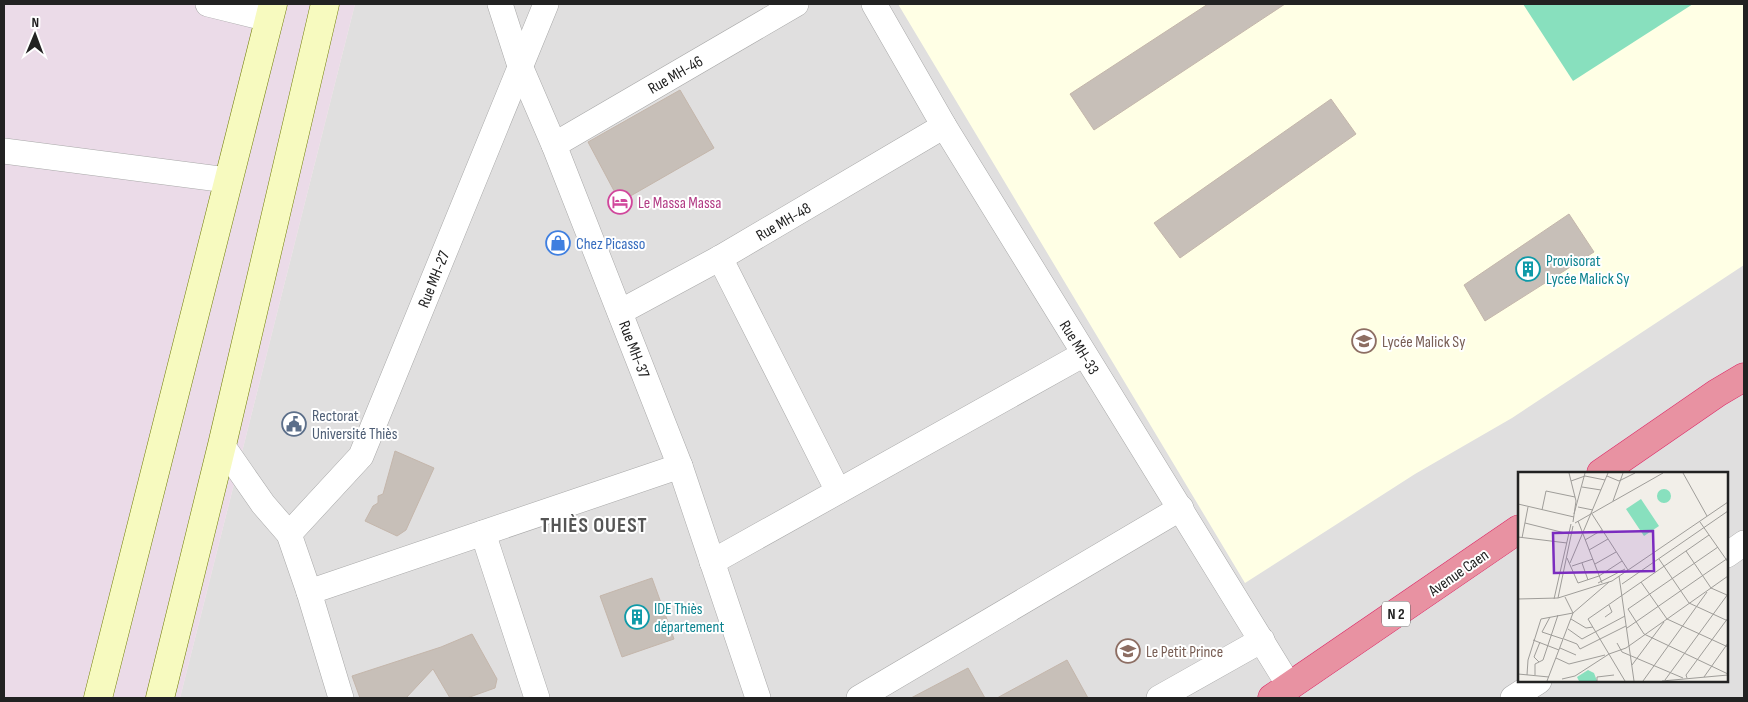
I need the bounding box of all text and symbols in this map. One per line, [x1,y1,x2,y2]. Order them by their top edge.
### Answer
north arrow [10,10,60,60]
text: N [31,14,39,31]
street label: Rue MH-46 [645,52,707,99]
hotel icon: Le Massa Massa [607,189,633,215]
place label: Le Massa Massa [638,194,721,213]
street label: Rue MH-48 [753,199,815,246]
shop icon: Chez Picasso [545,230,571,256]
place label: Chez Picasso [576,235,645,254]
street label: Rue MH-27 [414,248,455,311]
place label: Provisorat Lycée Malick Sy [1546,252,1629,289]
building icon: Provisorat Lycée Malick Sy [1515,256,1541,282]
street label: Rue MH-33 [1055,317,1103,378]
street label: Rue MH-37 [614,318,653,381]
school or university icon: Lycée Malick Sy [1351,328,1377,354]
place label: Lycée Malick Sy [1382,333,1465,352]
place label: Rectorat Université Thiès [312,407,398,444]
public building icon: Rectorat Université Thiès [281,411,307,437]
inset map [1518,472,1728,682]
district label: THIÈS OUEST [540,513,648,538]
street label: Avenue Caen [1424,546,1492,601]
place label: IDE Thiès département [654,600,725,637]
road number: N 2 [1382,602,1410,626]
building icon: IDE Thiès département [624,604,650,630]
school or university icon: Le Petit Prince [1115,638,1141,664]
place label: Le Petit Prince [1146,643,1223,662]

